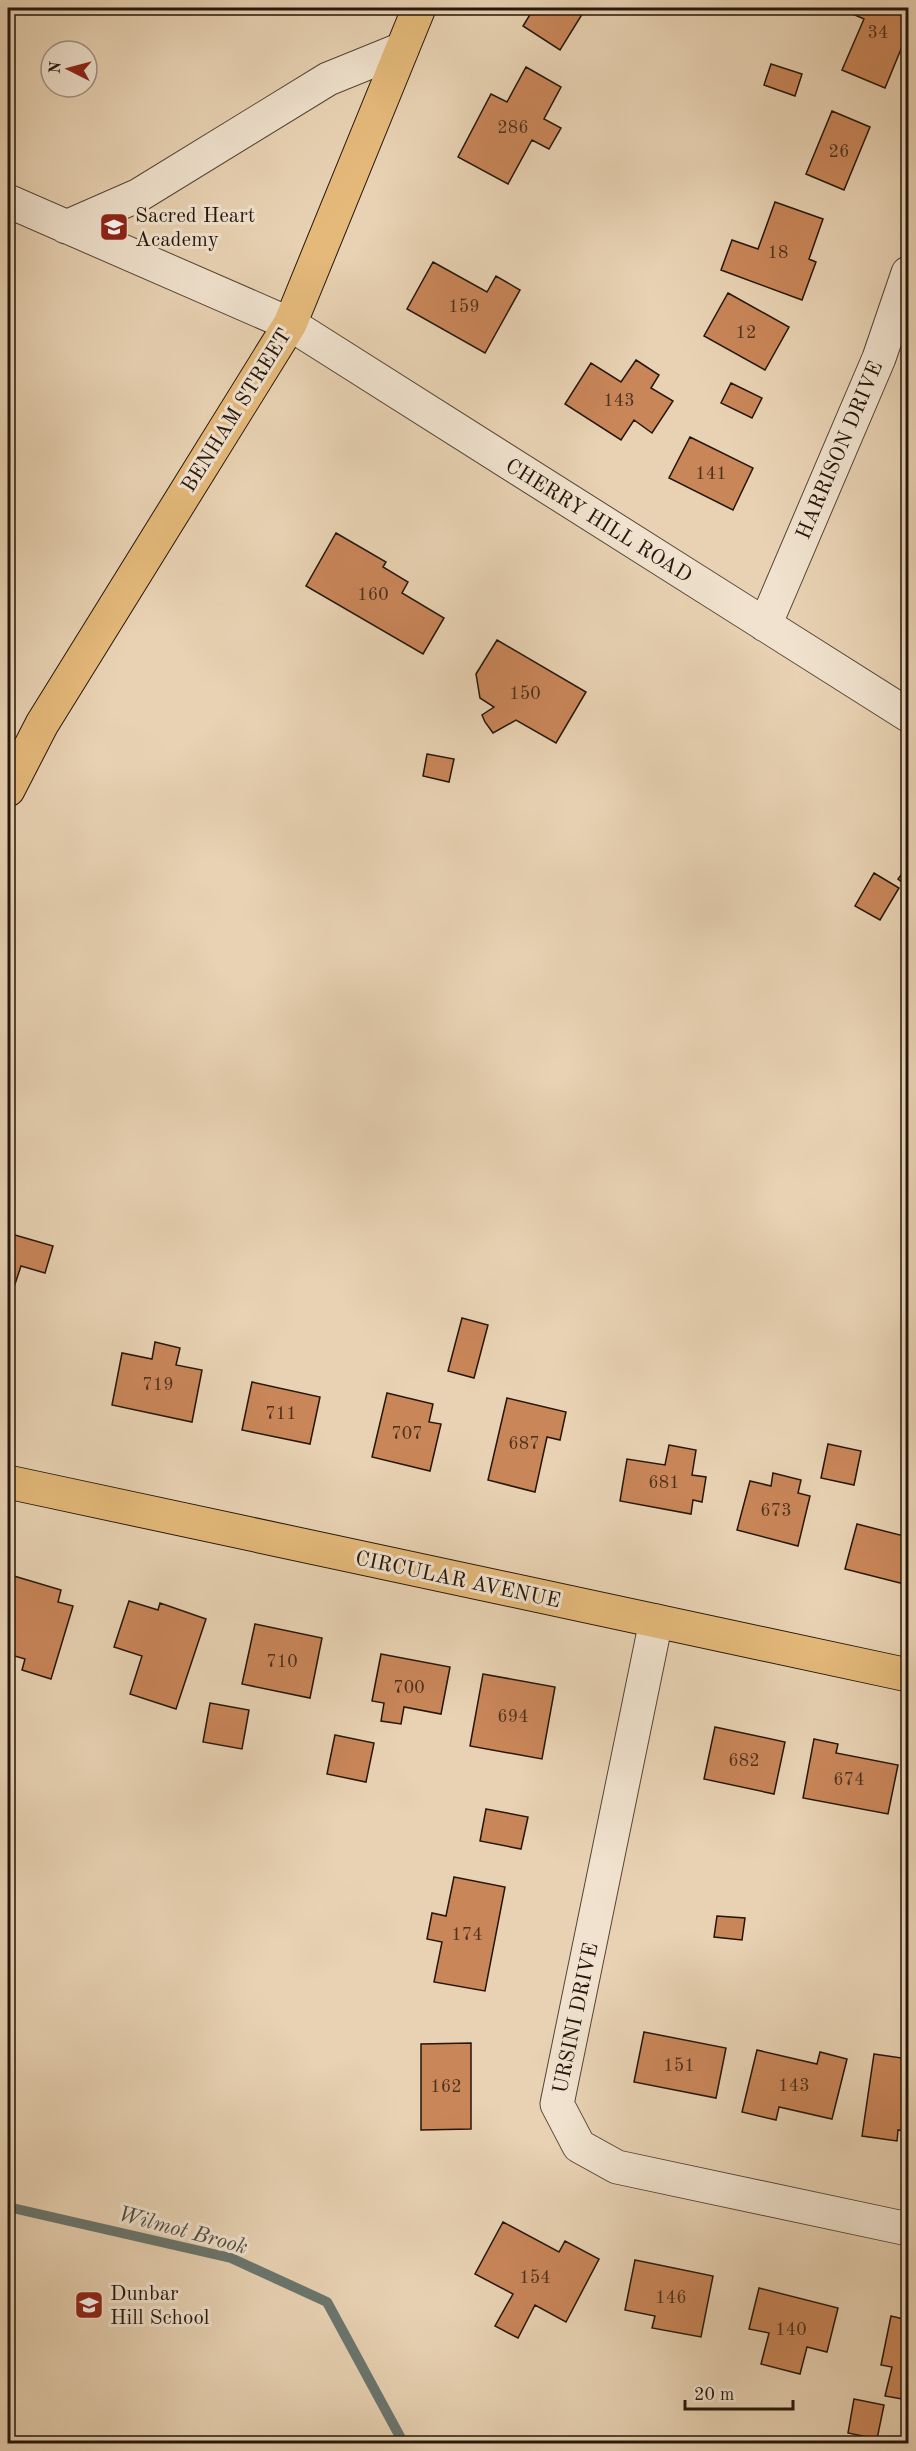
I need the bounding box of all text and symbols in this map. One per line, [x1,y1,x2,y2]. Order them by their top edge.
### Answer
house number: 34 [868,24,888,42]
north arrow [39,39,99,99]
text: N [47,60,65,75]
house number: 286 [497,119,529,137]
house number: 26 [829,143,849,161]
place label: Sacred Heart Academy [135,206,255,251]
school or university icon: Sacred Heart Academy [98,211,130,243]
house number: 18 [768,244,788,262]
house number: 159 [448,298,480,316]
house number: 12 [736,324,756,342]
street label: BENHAM STREET [178,325,296,496]
street label: HARRISON DRIVE [793,359,887,543]
house number: 143 [603,392,635,410]
street label: CHERRY HILL ROAD [501,455,695,587]
house number: 141 [695,465,727,483]
house number: 160 [357,586,389,604]
house number: 150 [509,685,541,703]
house number: 719 [142,1376,174,1394]
house number: 711 [265,1405,297,1423]
house number: 707 [391,1425,423,1443]
house number: 687 [508,1435,540,1453]
house number: 681 [648,1474,680,1492]
house number: 673 [760,1502,792,1520]
street label: CIRCULAR AVENUE [353,1548,562,1612]
house number: 710 [266,1653,298,1671]
house number: 700 [393,1679,425,1697]
house number: 694 [497,1708,529,1726]
house number: 682 [728,1752,760,1770]
house number: 674 [833,1771,865,1789]
house number: 174 [451,1926,483,1944]
street label: URSINI DRIVE [550,1941,603,2096]
house number: 151 [663,2057,695,2075]
house number: 143 [778,2077,810,2095]
house number: 162 [430,2078,462,2096]
water label: Wilmot Brook [115,2203,250,2259]
house number: 154 [519,2269,551,2287]
place label: Dunbar Hill School [110,2284,210,2329]
school or university icon: Dunbar Hill School [73,2289,105,2321]
house number: 146 [655,2289,687,2307]
house number: 140 [775,2321,807,2339]
scale bar [685,2373,793,2411]
text: 20 m [694,2386,734,2404]

